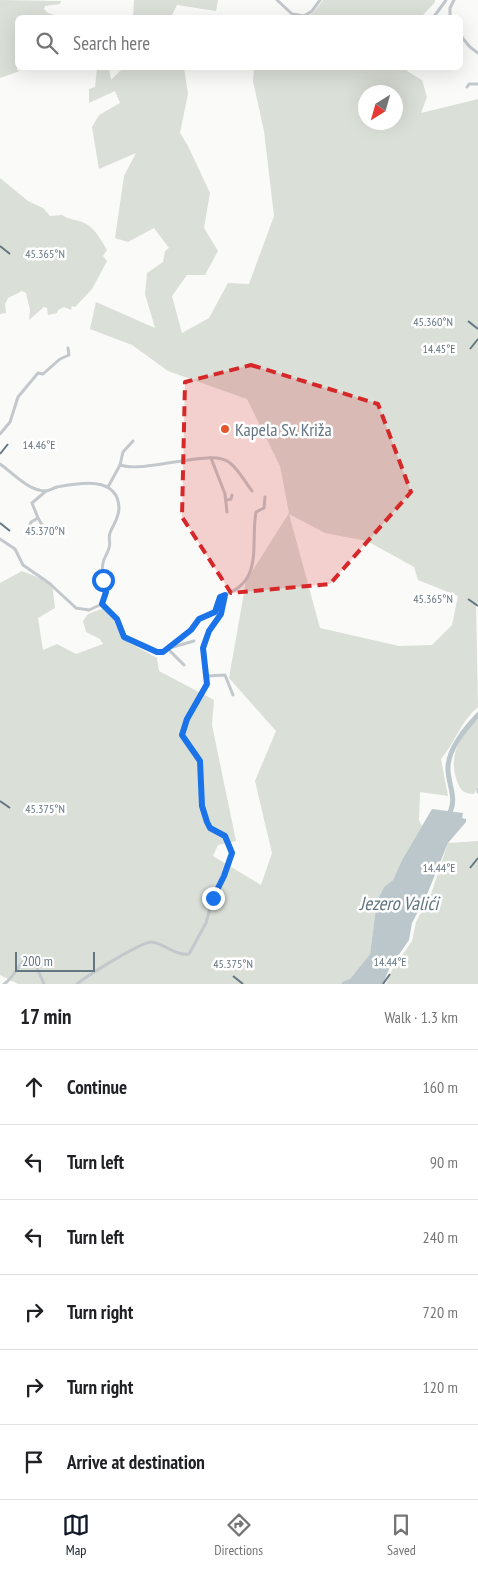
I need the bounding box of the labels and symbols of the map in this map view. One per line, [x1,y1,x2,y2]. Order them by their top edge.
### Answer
north arrow [358,85,403,130]
text: 45.365°N [25,246,65,261]
text: 45.360°N [413,314,453,329]
text: 14.45°E [423,341,456,356]
place label: Kapela Sv. Križa [235,418,332,441]
marker: Kapela Sv. Križa [219,423,231,435]
text: 14.46°E [23,437,56,452]
text: 45.370°N [25,523,65,538]
route start [92,569,115,592]
text: 45.365°N [413,591,453,606]
text: 45.375°N [25,801,65,816]
text: 14.44°E [423,860,456,875]
route end [202,887,225,910]
water label: Jezero Valići [359,891,441,915]
scale bar [15,949,95,972]
text: 14.44°E [374,954,407,969]
text: 45.375°N [213,956,253,971]

